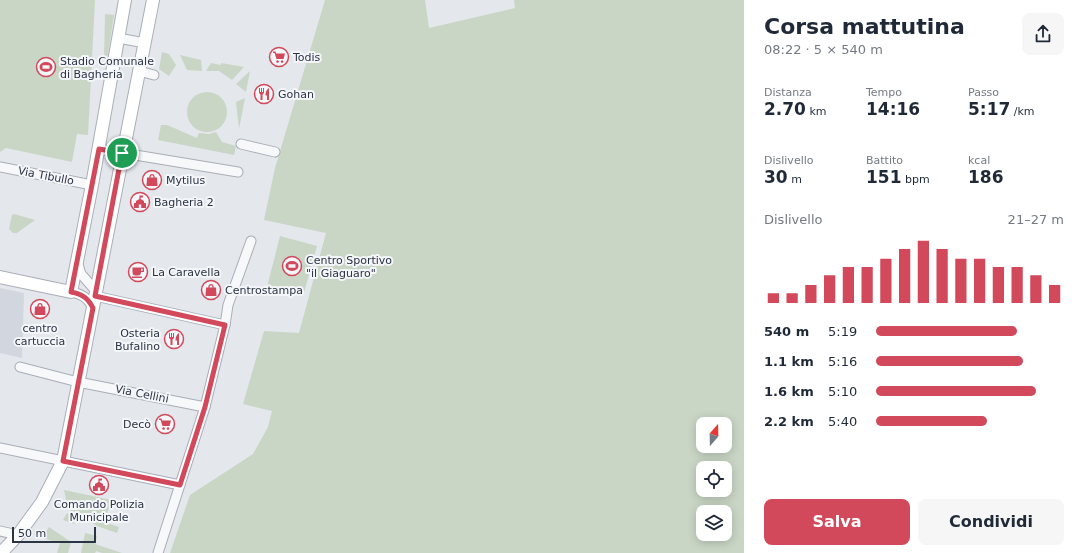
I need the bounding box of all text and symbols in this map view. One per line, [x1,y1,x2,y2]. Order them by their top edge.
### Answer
button: share [1022,13,1064,55]
text: Corsa mattutina [764,14,965,39]
text: 08:22 · 5 × 540 m [764,42,883,57]
supermarket icon: Todis [268,46,290,68]
place label: Todis [292,51,321,64]
place label: Stadio Comunale di Bagheria [60,55,154,81]
sports icon: Stadio Comunale di Bagheria [35,56,57,78]
restaurant icon: Gohan [253,83,275,105]
text: Distanza [764,86,812,99]
text: Tempo [866,86,902,99]
text: Passo [968,86,999,99]
place label: Gohan [278,88,314,101]
text: 2.70 [764,99,806,119]
text: 14:16 [866,99,920,119]
text: 5:17 [968,99,1010,119]
text: km [806,105,827,118]
text: /km [1010,105,1035,118]
pin [105,136,139,170]
icon: arrive [111,142,133,164]
text: Dislivello [764,154,814,167]
text: Battito [866,154,903,167]
text: kcal [968,154,990,167]
street label: Via Tibullo [17,164,75,188]
text: 30 [764,167,788,187]
text: 151 [866,167,902,187]
text: 186 [968,167,1004,187]
shop icon: Mytilus [141,169,163,191]
text: m [788,173,802,186]
text: bpm [902,173,930,186]
place label: Mytilus [166,174,205,187]
public building icon: Bagheria 2 [129,191,151,213]
place label: Bagheria 2 [154,196,214,209]
text: Dislivello [764,212,823,227]
text: 21–27 m [1008,212,1064,227]
place label: Centro Sportivo "il Giaguaro" [306,254,392,280]
sports icon: Centro Sportivo "il Giaguaro" [281,255,303,277]
cafe icon: La Caravella [127,261,149,283]
place label: La Caravella [152,266,220,279]
shop icon: Centrostampa [200,279,222,301]
place label: Centrostampa [225,284,303,297]
shop icon: centro cartuccia [29,298,51,320]
place label: centro cartuccia [15,322,65,348]
text: 540 m [764,324,809,339]
text: 5:19 [828,324,857,339]
place label: Osteria Bufalino [115,327,160,353]
restaurant icon: Osteria Bufalino [163,328,185,350]
text: 1.1 km [764,354,814,369]
text: 5:16 [828,354,857,369]
street label: Via Cellini [114,382,170,406]
text: 1.6 km [764,384,814,399]
text: 5:10 [828,384,857,399]
supermarket icon: Decò [154,413,176,435]
text: 2.2 km [764,414,814,429]
text: 5:40 [828,414,857,429]
north arrow [696,417,732,453]
map controls [696,417,732,541]
place label: Decò [123,418,151,431]
button: locate [696,461,732,497]
public building icon: Comando Polizia Municipale [88,474,110,496]
place label: Comando Polizia Municipale [54,498,144,524]
button: Salva [764,499,910,545]
button: Condividi [918,499,1064,545]
button: layers [696,505,732,541]
scale bar [12,525,96,544]
text: 50 m [18,527,46,540]

